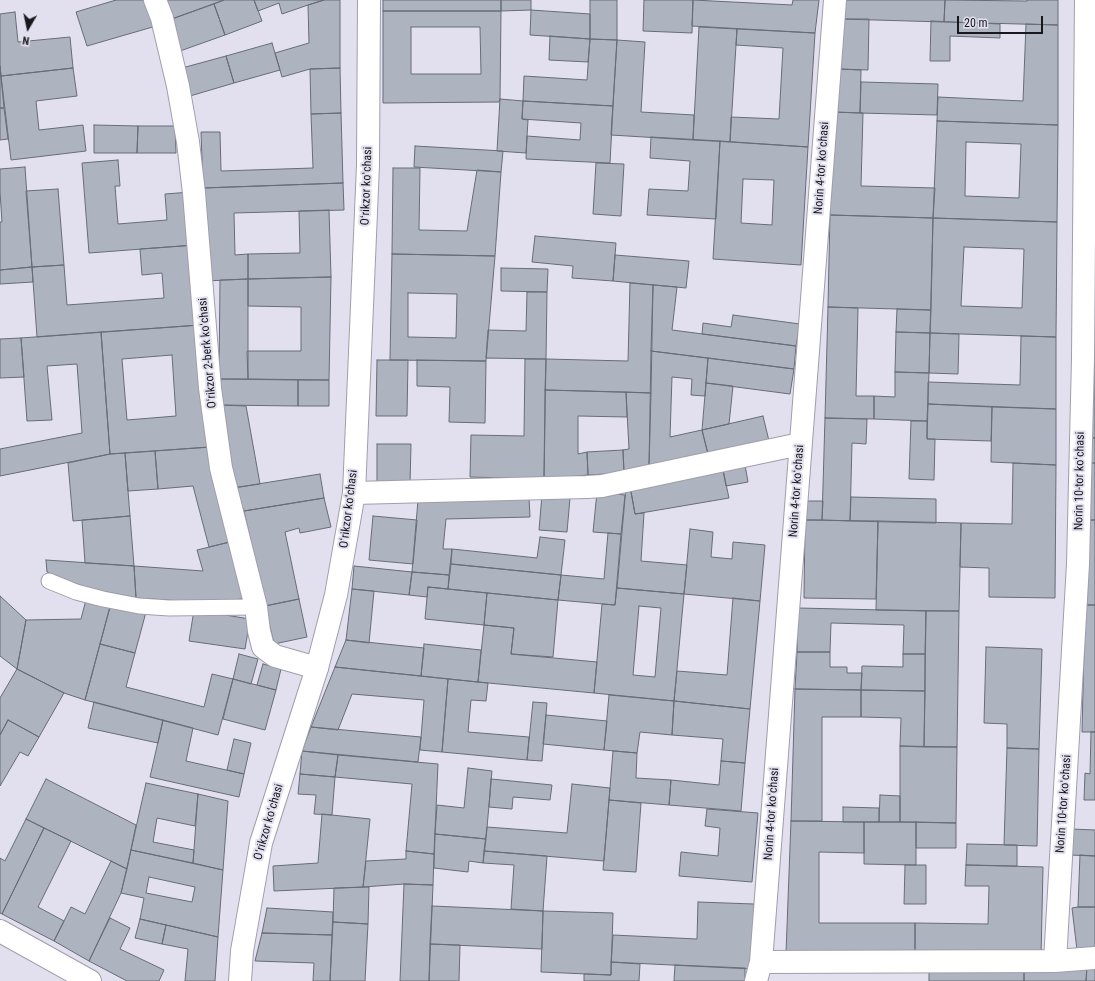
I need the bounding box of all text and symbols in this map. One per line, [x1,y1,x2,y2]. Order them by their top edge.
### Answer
north arrow [8,8,48,48]
scale bar [959,8,1045,34]
text: 20 m [964,16,988,30]
text: N [22,33,30,47]
street label: Norin 4-tor koʻchasi [812,121,832,215]
street label: Oʻrikzor koʻchasi [358,146,376,226]
street label: Oʻrikzor 2-berk koʻchasi [196,297,220,409]
street label: Norin 10-tor koʻchasi [1072,432,1088,530]
street label: Norin 4-tor koʻchasi [787,444,807,538]
street label: Oʻrikzor koʻchasi [337,469,361,549]
street label: Norin 10-tor koʻchasi [1053,754,1075,854]
street label: Norin 4-tor koʻchasi [762,767,782,861]
street label: Oʻrikzor koʻchasi [251,782,287,862]

